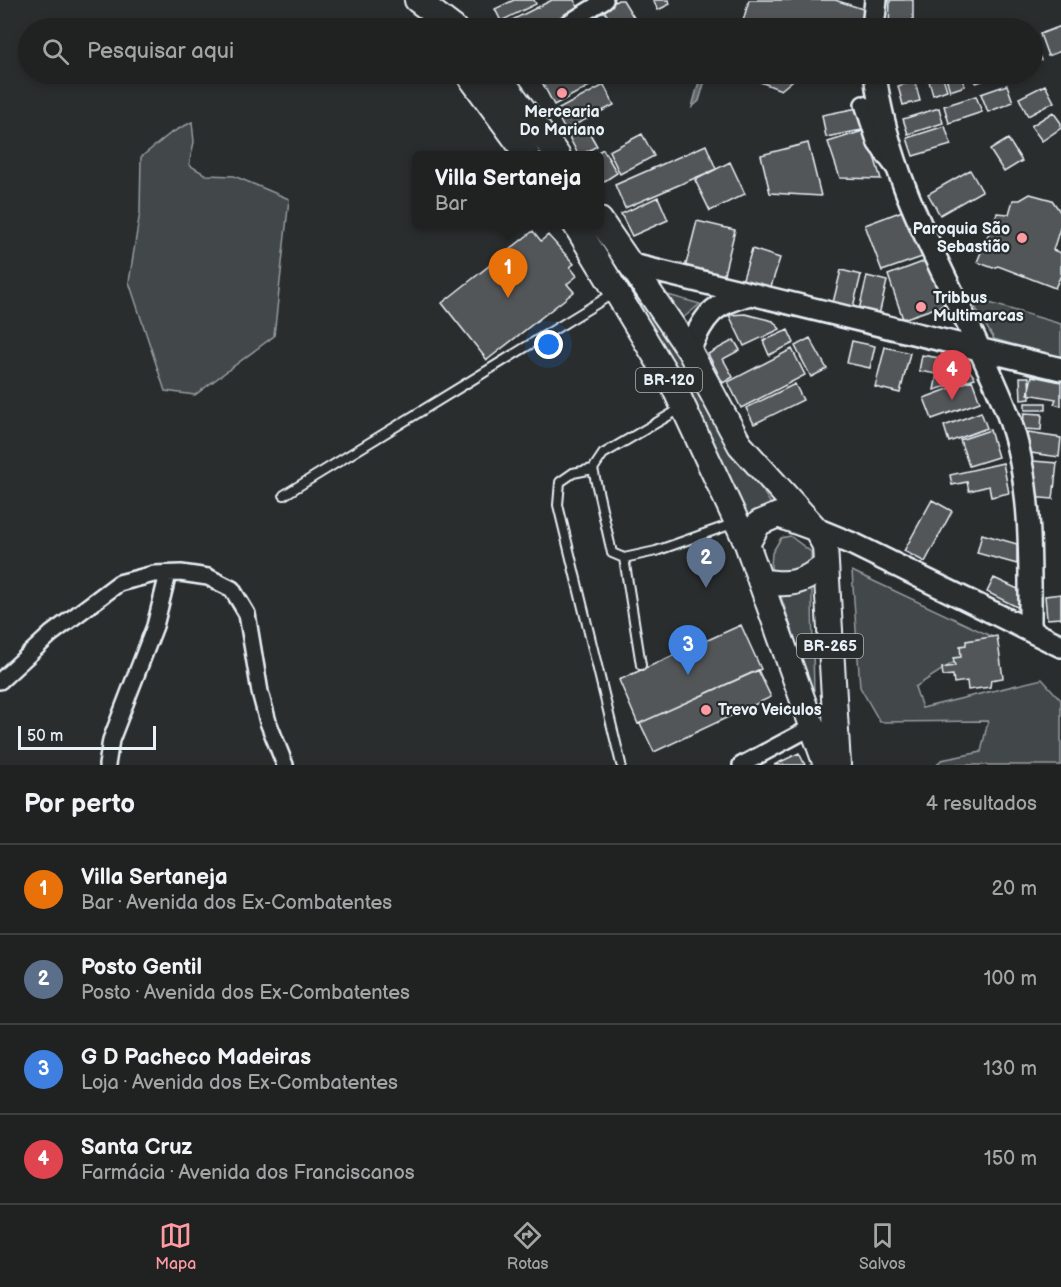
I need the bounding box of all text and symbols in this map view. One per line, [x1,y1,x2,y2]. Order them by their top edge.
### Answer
search box [18,18,1043,84]
icon: search [39,35,72,68]
text: Pesquisar aqui [87,38,234,65]
marker: Mercearia Do Mariano [555,86,569,100]
place label: Mercearia Do Mariano [519,103,605,140]
popup [412,151,604,229]
text: Villa Sertaneja [435,165,581,192]
text: Bar [435,192,467,216]
place label: Paroquia São Sebastião [913,220,1010,257]
marker: Paroquia São Sebastião [1015,231,1029,245]
pin: 1 [488,248,528,298]
place label: Tribbus Multimarcas [933,289,1024,326]
marker: Tribbus Multimarcas [914,300,928,314]
your location [534,330,563,359]
pin: 4 [932,350,972,400]
road number: BR-120 [636,368,702,392]
pin: 2 [686,538,726,588]
pin: 3 [668,626,708,675]
road number: BR-265 [797,634,863,658]
place label: Trevo Veiculos [718,701,822,720]
marker: Trevo Veiculos [699,703,713,717]
scale bar [18,723,156,750]
text: 50 m [27,727,63,746]
text: Por perto [24,789,135,820]
text: 4 resultados [926,792,1037,816]
text: Villa Sertaneja [81,864,228,891]
text: 1 [39,877,48,901]
text: 20 m [992,877,1037,901]
text: Bar · Avenida dos Ex-Combatentes [81,891,392,915]
text: Posto Gentil [81,954,202,981]
text: 2 [38,967,49,991]
text: 100 m [984,967,1037,991]
text: Posto · Avenida dos Ex-Combatentes [81,981,410,1005]
text: G D Pacheco Madeiras [81,1044,311,1071]
text: 3 [38,1057,49,1081]
text: 130 m [983,1057,1037,1081]
text: Loja · Avenida dos Ex-Combatentes [81,1071,398,1095]
text: Santa Cruz [81,1134,192,1161]
text: 4 [38,1147,49,1171]
text: 150 m [984,1147,1037,1171]
text: Farmácia · Avenida dos Franciscanos [81,1161,415,1185]
tab: Mapa [155,1219,196,1274]
tab: Rotas [507,1219,549,1274]
tab: Salvos [859,1219,906,1274]

